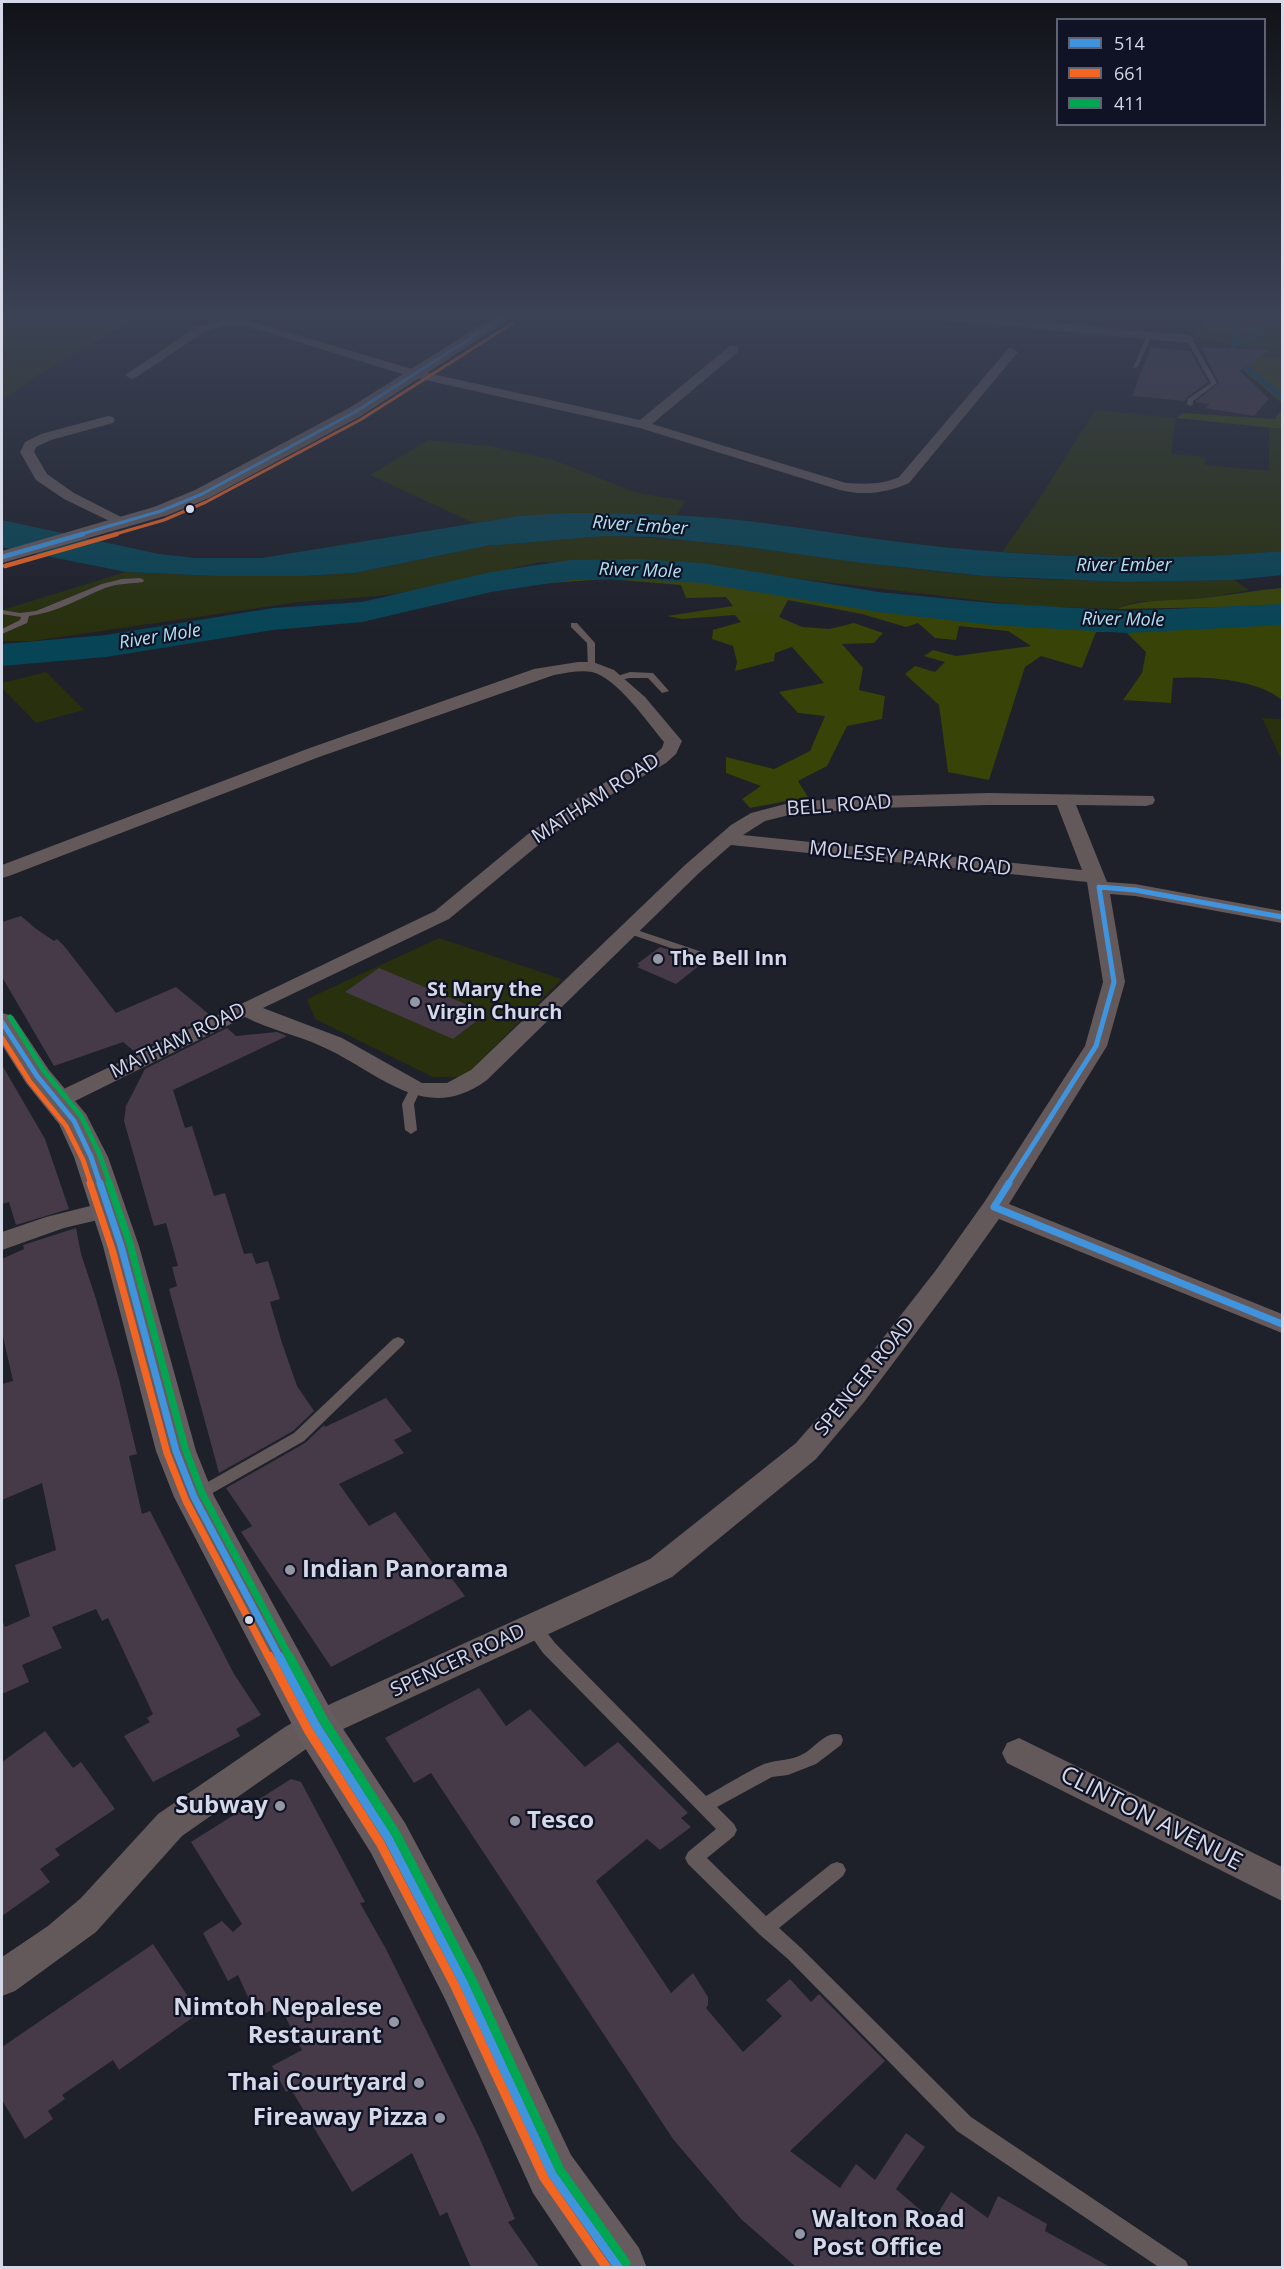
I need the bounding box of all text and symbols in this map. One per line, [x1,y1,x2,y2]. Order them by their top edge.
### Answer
legend [1056,18,1266,126]
text: 514 [1114,31,1145,55]
text: 661 [1114,61,1145,85]
text: 411 [1114,91,1145,115]
unlabelled marker [184,503,196,515]
water label: River Ember [592,512,688,540]
water label: River Ember [1076,555,1172,577]
water label: River Mole [598,559,682,583]
water label: River Mole [1082,608,1164,632]
water label: River Mole [118,620,202,654]
street label: MATHAM ROAD [528,749,664,849]
street label: BELL ROAD [786,790,892,822]
street label: MOLESEY PARK ROAD [808,836,1012,882]
place label: The Bell Inn [670,947,787,971]
marker: The Bell Inn [651,952,665,966]
place label: St Mary the Virgin Church [427,978,562,1025]
marker: St Mary the Virgin Church [408,995,422,1009]
street label: MATHAM ROAD [107,998,249,1084]
street label: SPENCER ROAD [810,1313,920,1441]
place label: Indian Panorama [302,1556,508,1584]
marker: Indian Panorama [283,1563,297,1577]
unlabelled marker [243,1614,255,1626]
street label: SPENCER ROAD [387,1619,529,1703]
street label: CLINTON AVENUE [1055,1761,1247,1877]
place label: Subway [175,1792,268,1820]
marker: Subway [273,1799,287,1813]
place label: Tesco [527,1807,594,1835]
marker: Tesco [508,1814,522,1828]
place label: Nimtoh Nepalese Restaurant [173,1994,382,2050]
marker: Nimtoh Nepalese Restaurant [387,2015,401,2029]
place label: Thai Courtyard [228,2069,407,2097]
marker: Thai Courtyard [412,2076,426,2090]
place label: Fireaway Pizza [253,2104,428,2132]
marker: Fireaway Pizza [433,2111,447,2125]
place label: Walton Road Post Office [812,2206,965,2262]
marker: Walton Road Post Office [793,2227,807,2241]

